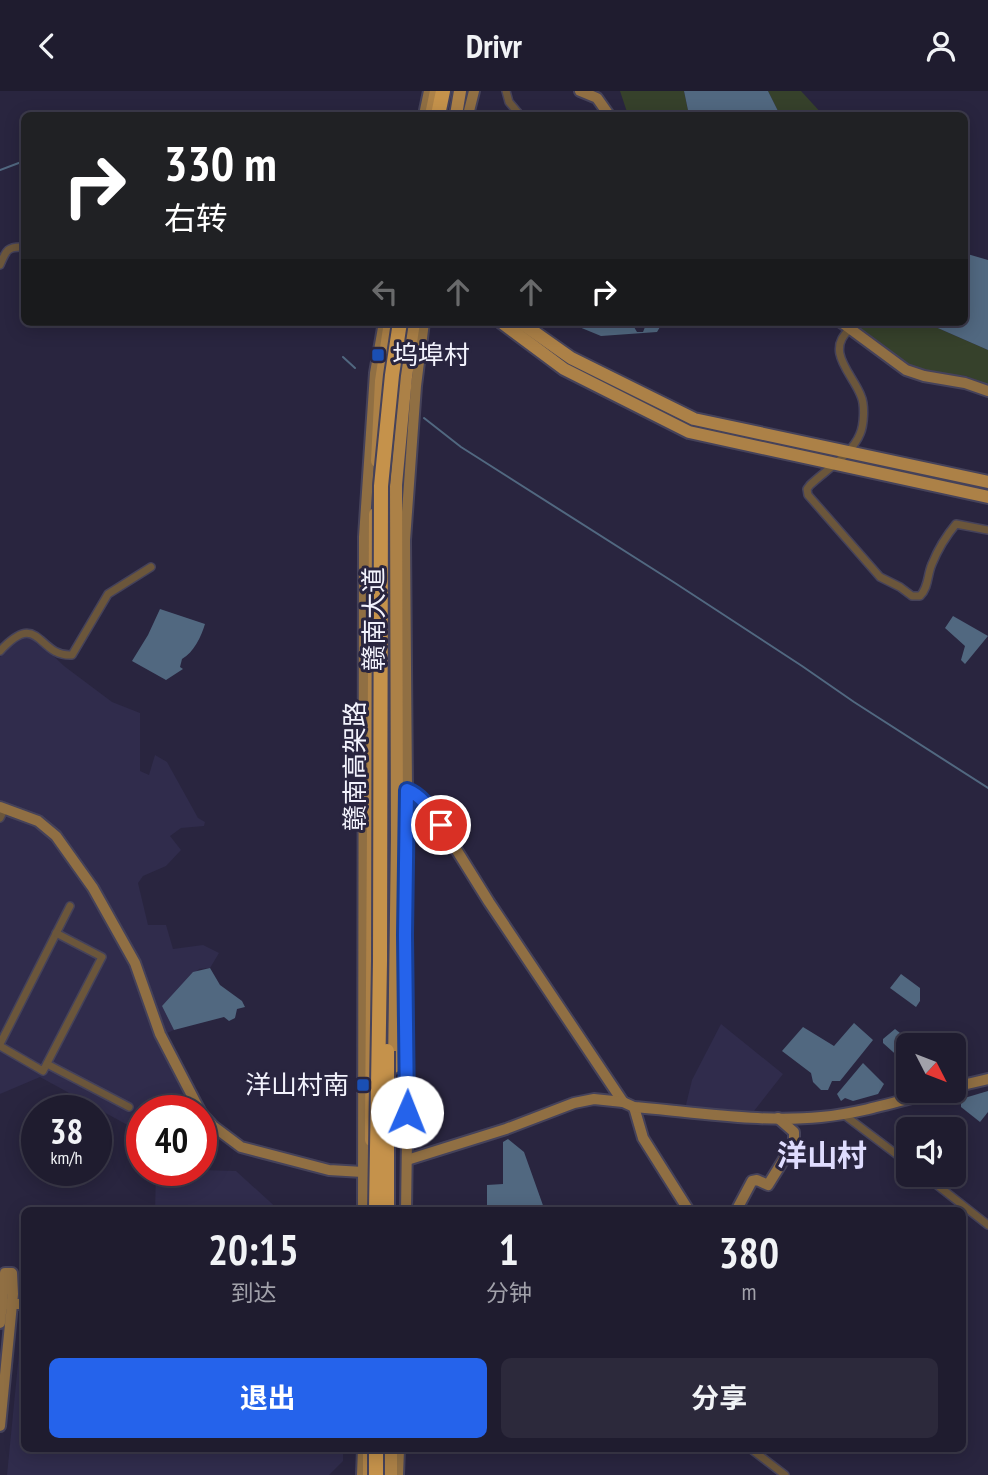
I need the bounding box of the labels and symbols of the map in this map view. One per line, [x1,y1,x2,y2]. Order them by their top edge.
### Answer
place label: 坞埠村 [392,338,470,371]
marker: 坞埠村 [370,347,386,363]
street label: 赣南大道 [357,567,390,671]
street label: 赣南高架路 [338,701,371,831]
pin [411,795,471,855]
north arrow [896,1033,966,1103]
place label: 洋山村南 [245,1068,349,1101]
position arrow [370,1075,444,1149]
marker: 洋山村南 [355,1077,371,1093]
speed limit sign: 40 [126,1095,217,1186]
district label: 洋山村 [777,1135,867,1174]

